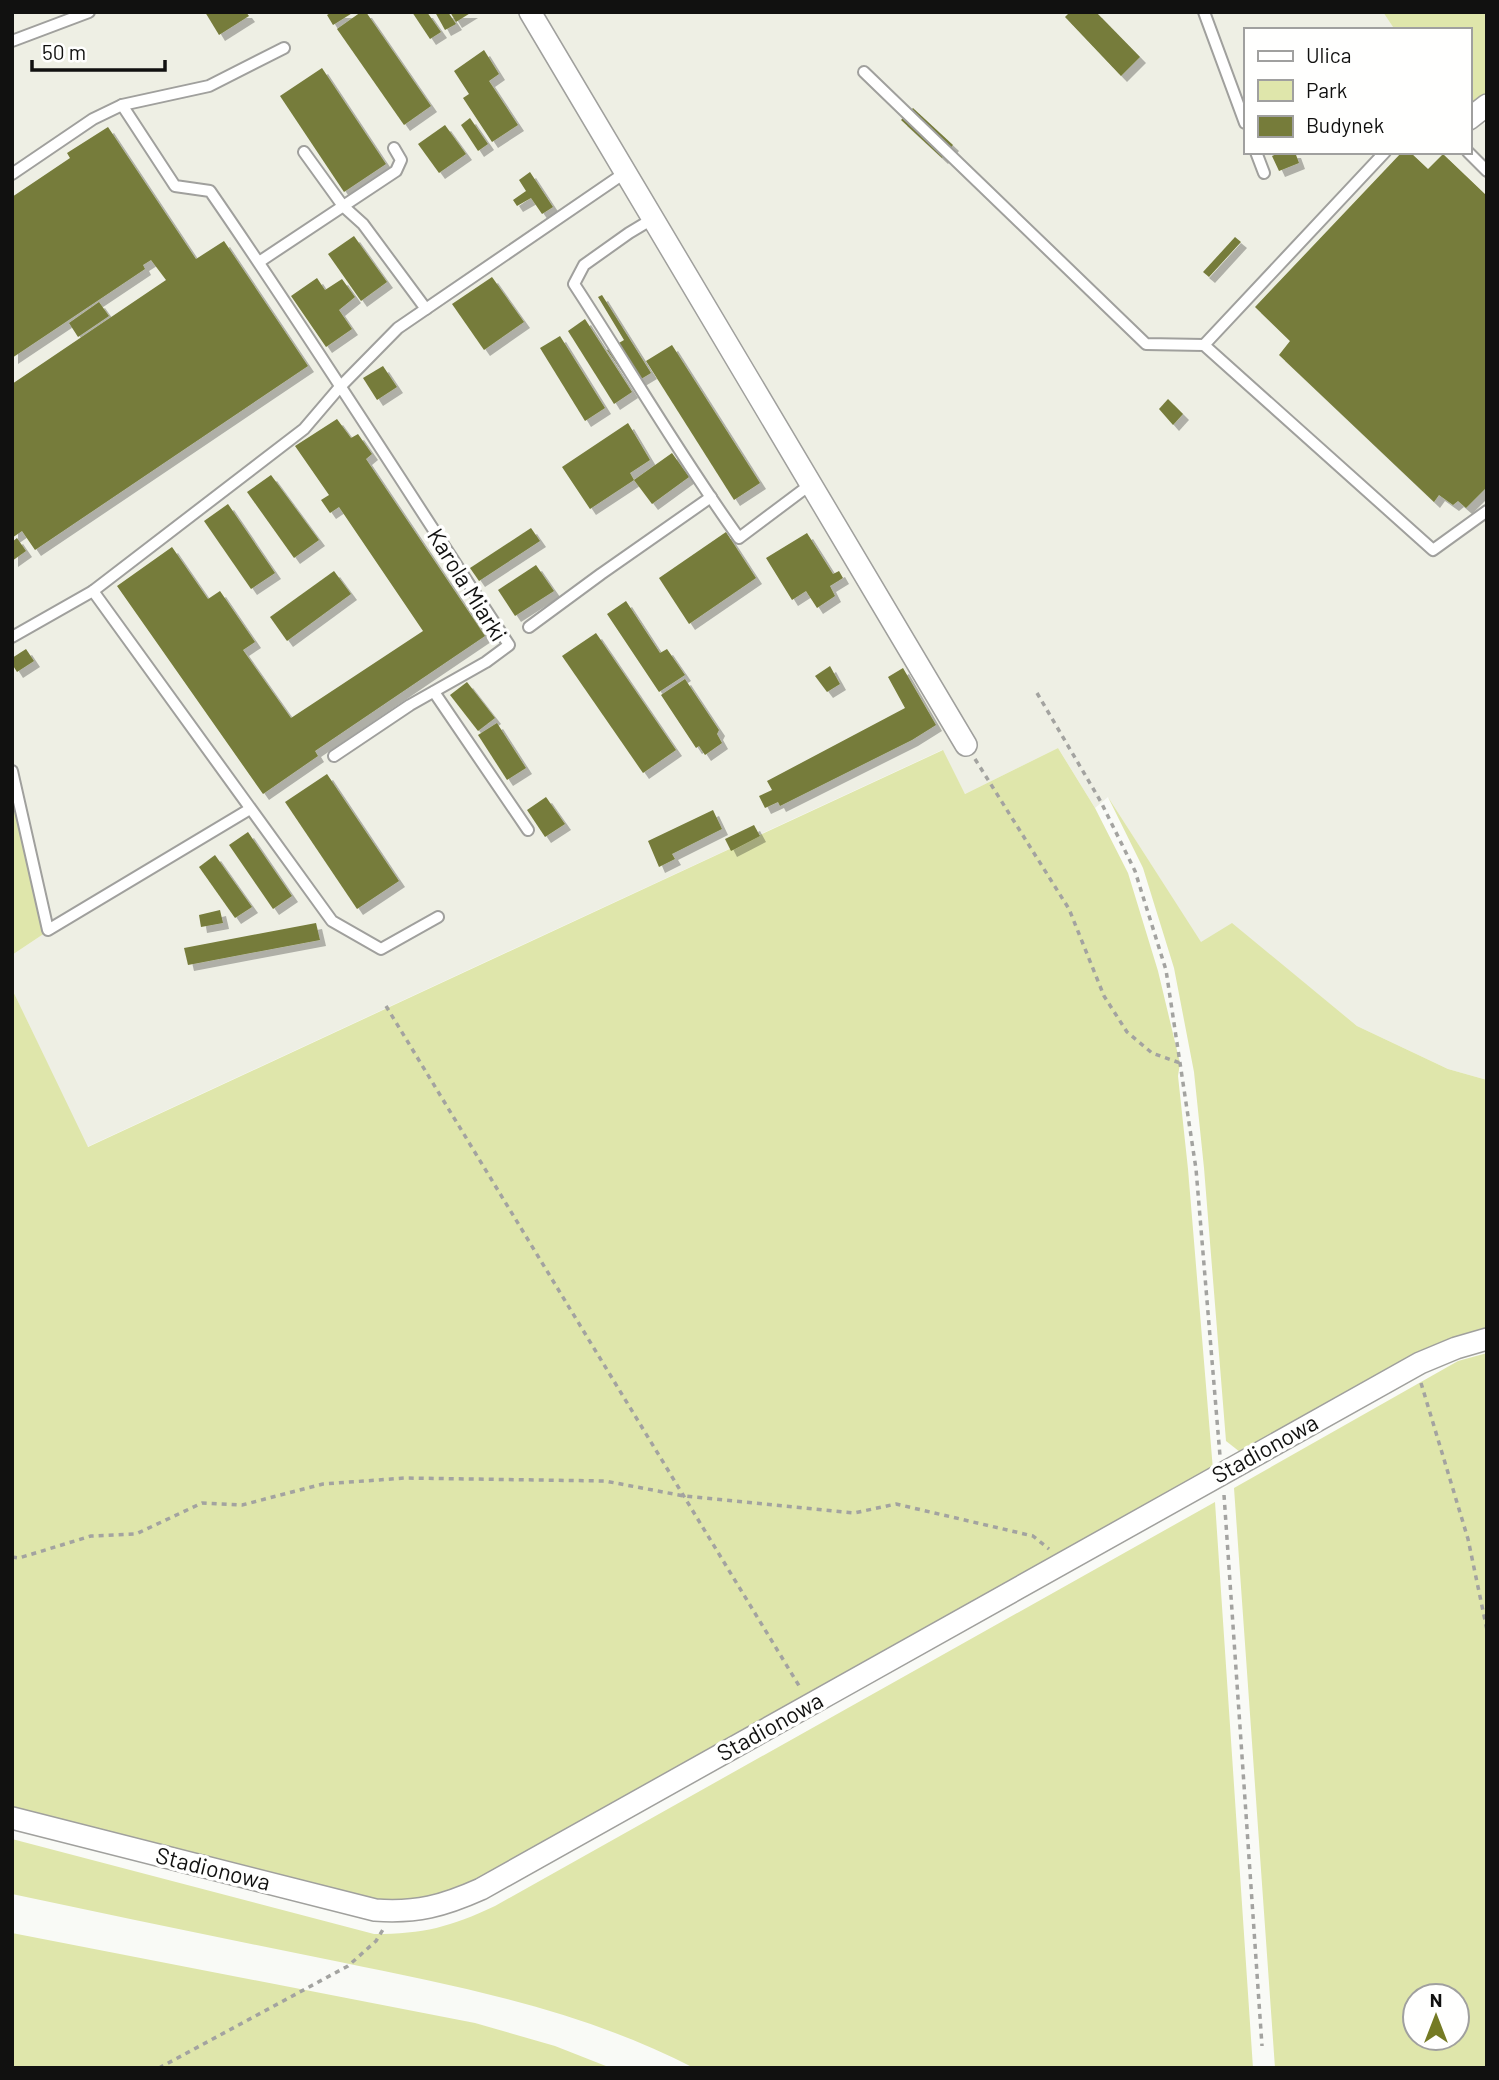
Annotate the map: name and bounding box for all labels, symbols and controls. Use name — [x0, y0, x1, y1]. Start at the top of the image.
scale bar — [32, 28, 164, 72]
legend — [1244, 28, 1471, 154]
text: 50 m — [42, 39, 86, 64]
text: Ulica — [1306, 42, 1351, 67]
text: Park — [1306, 77, 1347, 102]
text: Budynek — [1306, 112, 1384, 137]
street label: Karola Miarki — [422, 523, 514, 646]
street label: Stadionowa — [1207, 1408, 1322, 1489]
street label: Stadionowa — [712, 1686, 827, 1767]
street label: Stadionowa — [153, 1840, 273, 1896]
north arrow — [1401, 1982, 1471, 2052]
text: N — [1430, 1988, 1442, 2011]

